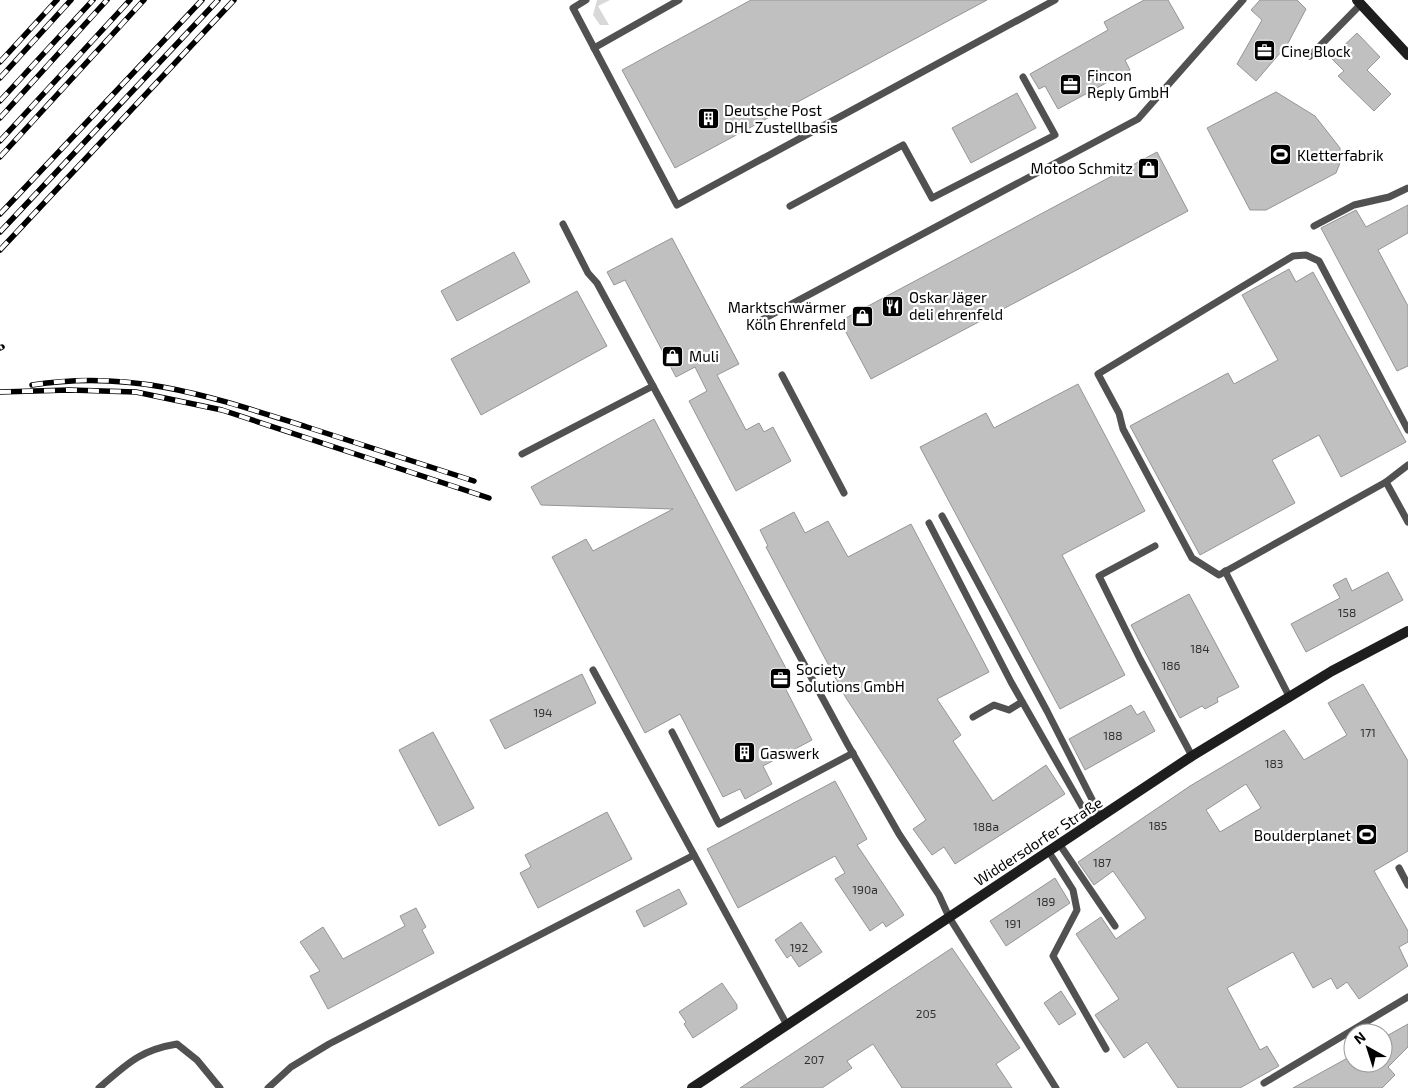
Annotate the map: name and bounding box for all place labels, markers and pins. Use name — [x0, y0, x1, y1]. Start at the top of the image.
office icon: Cine Block — [1253, 39, 1277, 63]
place label: Cine Block — [1281, 42, 1351, 60]
place label: Fincon Reply GmbH — [1087, 66, 1169, 101]
office icon: Fincon Reply GmbH — [1059, 72, 1083, 96]
place label: Deutsche Post DHL Zustellbasis — [724, 101, 838, 136]
building icon: Deutsche Post DHL Zustellbasis — [696, 107, 720, 131]
sports icon: Kletterfabrik — [1269, 143, 1293, 167]
place label: Kletterfabrik — [1297, 146, 1384, 164]
shop icon: Motoo Schmitz — [1137, 156, 1161, 180]
place label: Motoo Schmitz — [1031, 159, 1133, 177]
place label: Oskar Jäger deli ehrenfeld — [909, 288, 1003, 323]
restaurant icon: Oskar Jäger deli ehrenfeld — [881, 294, 905, 318]
place label: Marktschwärmer Köln Ehrenfeld — [728, 298, 846, 333]
shop icon: Marktschwärmer Köln Ehrenfeld — [850, 304, 874, 328]
shop icon: Muli — [661, 344, 685, 368]
place label: Muli — [689, 347, 719, 365]
place label: Society Solutions GmbH — [796, 660, 905, 695]
office icon: Society Solutions GmbH — [768, 666, 792, 690]
building icon: Gaswerk — [732, 741, 756, 765]
place label: Gaswerk — [760, 744, 820, 762]
sports icon: Boulderplanet — [1355, 823, 1379, 847]
place label: Boulderplanet — [1254, 826, 1351, 844]

